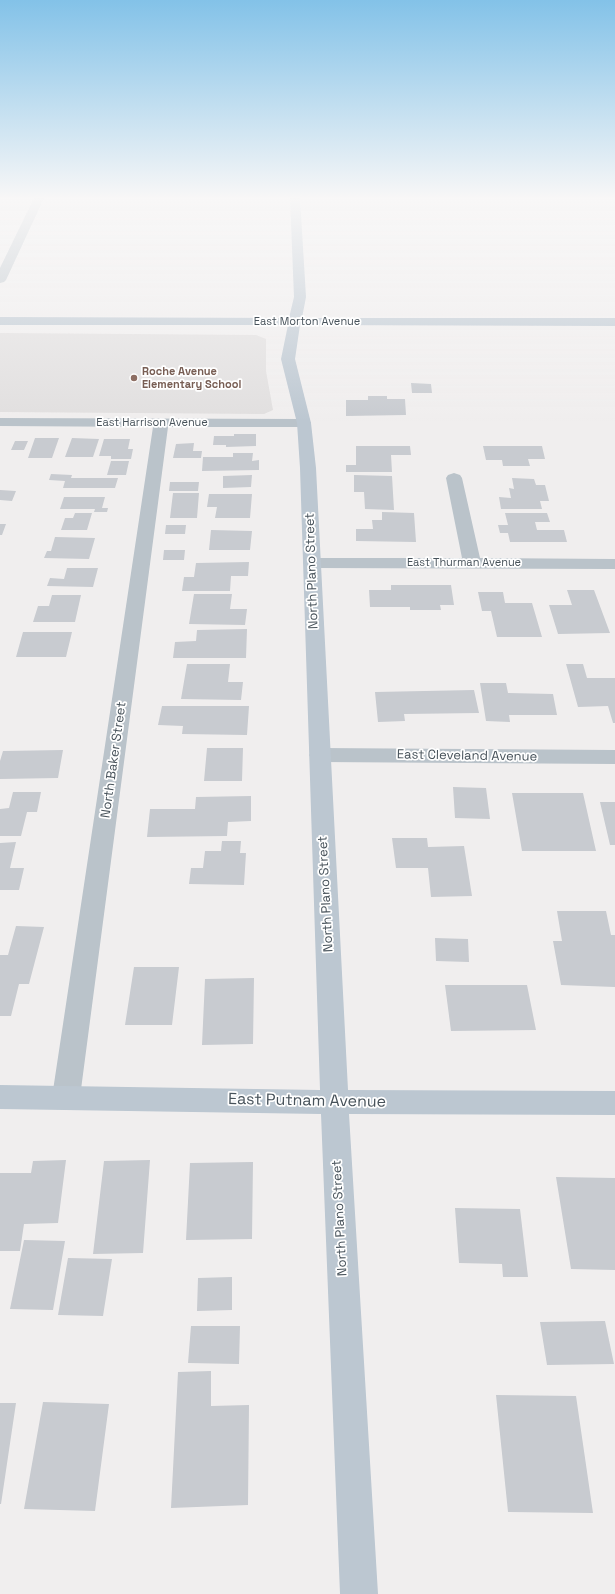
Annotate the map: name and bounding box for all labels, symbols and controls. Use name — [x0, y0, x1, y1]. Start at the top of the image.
street label: East Morton Avenue — [254, 315, 360, 329]
place label: Roche Avenue Elementary School — [142, 365, 241, 391]
marker: Roche Avenue Elementary School — [129, 373, 139, 383]
street label: East Harrison Avenue — [96, 416, 208, 430]
street label: North Plano Street — [302, 513, 322, 629]
street label: East Thurman Avenue — [407, 556, 521, 570]
street label: North Baker Street — [98, 701, 130, 819]
street label: East Cleveland Avenue — [397, 747, 537, 765]
street label: North Plano Street — [315, 835, 337, 953]
street label: East Putnam Avenue — [228, 1090, 386, 1112]
street label: North Plano Street — [329, 1159, 351, 1277]

